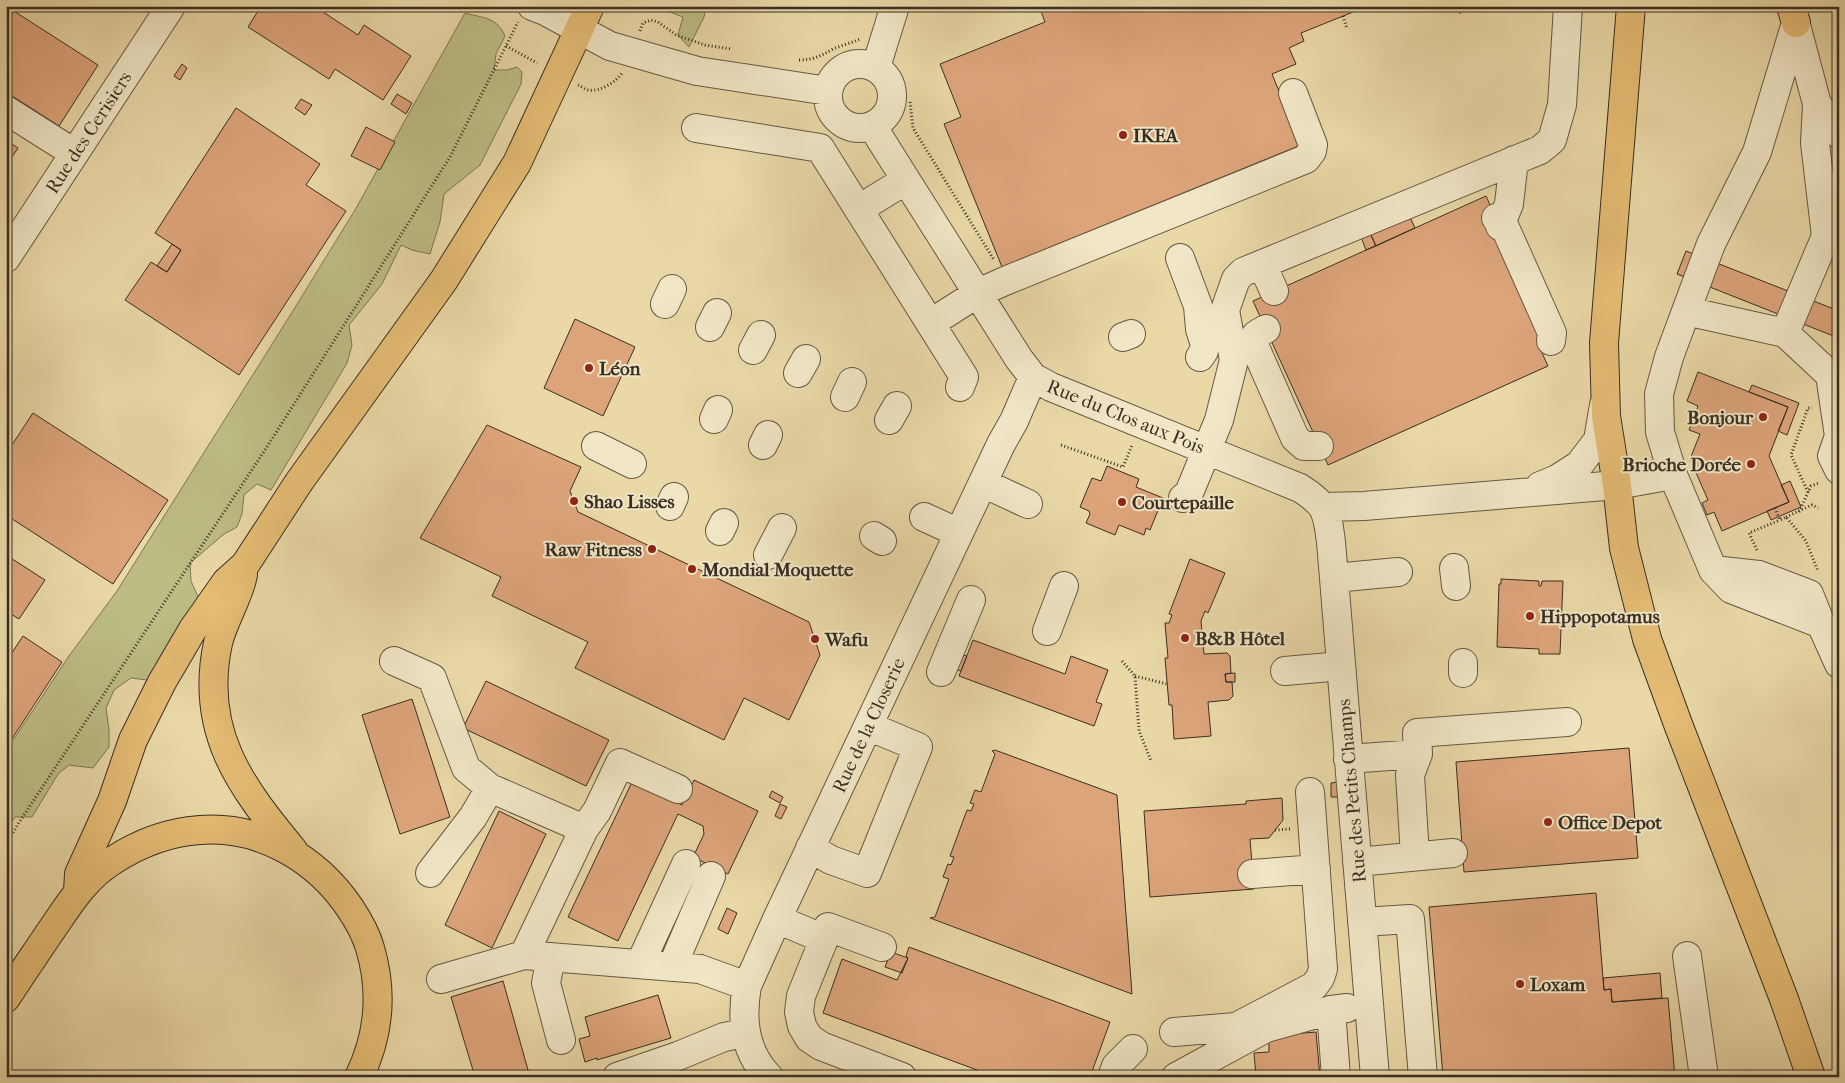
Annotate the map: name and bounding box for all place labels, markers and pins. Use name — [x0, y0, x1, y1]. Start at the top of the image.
place label: IKEA — [1133, 125, 1179, 147]
marker: IKEA — [1117, 129, 1129, 141]
place label: Léon — [599, 358, 641, 380]
marker: Léon — [583, 362, 595, 374]
place label: Bonjour — [1687, 407, 1754, 429]
marker: Bonjour — [1757, 411, 1769, 423]
place label: Brioche Dorée — [1622, 454, 1742, 476]
marker: Brioche Dorée — [1745, 458, 1757, 470]
place label: Shao Lisses — [584, 491, 674, 513]
place label: Courtepaille — [1132, 492, 1234, 514]
marker: Shao Lisses — [568, 495, 580, 507]
marker: Courtepaille — [1116, 496, 1128, 508]
place label: Raw Fitness — [544, 539, 642, 561]
marker: Raw Fitness — [646, 543, 658, 555]
place label: Mondial Moquette — [701, 559, 854, 581]
marker: Mondial Moquette — [686, 563, 698, 575]
place label: Hippopotamus — [1540, 606, 1660, 628]
marker: Hippopotamus — [1524, 610, 1536, 622]
place label: B&B Hôtel — [1195, 628, 1286, 650]
place label: Wafu — [824, 629, 869, 651]
marker: B&B Hôtel — [1179, 632, 1191, 644]
marker: Wafu — [809, 633, 821, 645]
place label: Office Depot — [1558, 812, 1662, 834]
marker: Office Depot — [1542, 816, 1554, 828]
place label: Loxam — [1530, 974, 1585, 996]
marker: Loxam — [1514, 978, 1526, 990]

